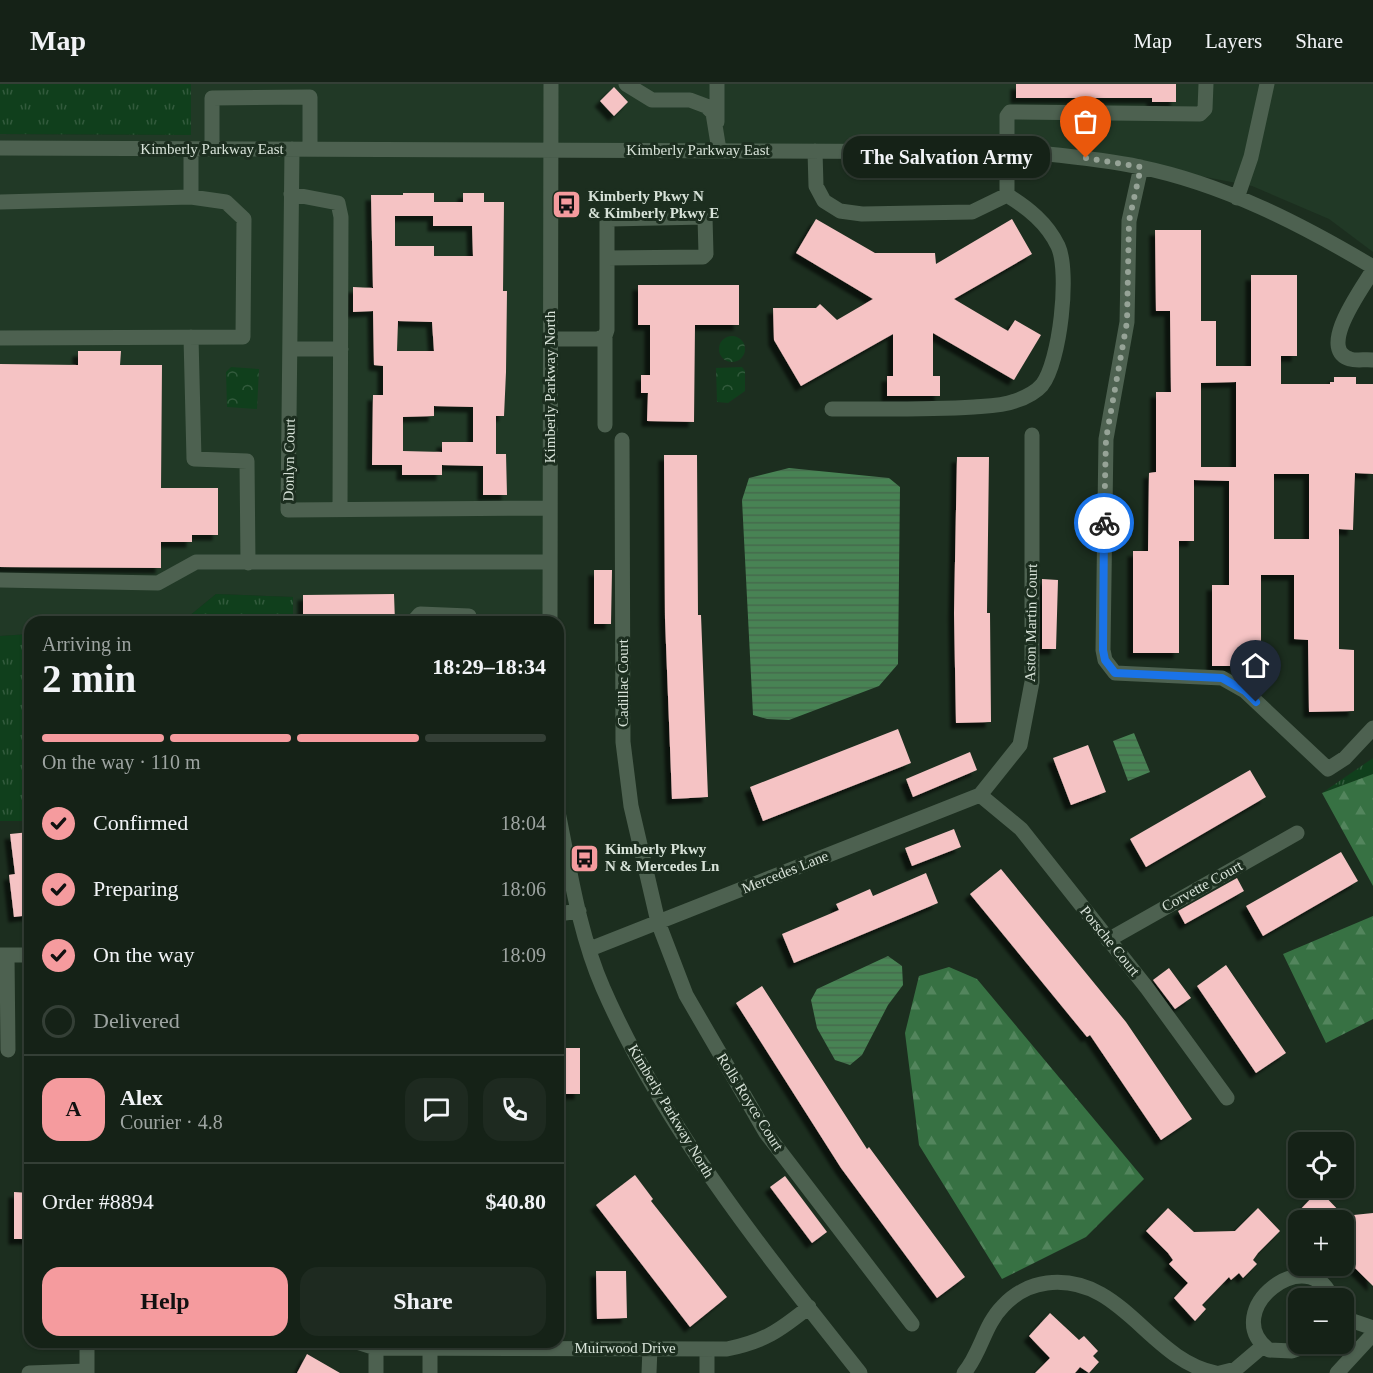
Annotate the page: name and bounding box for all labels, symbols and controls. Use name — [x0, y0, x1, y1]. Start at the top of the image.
text: Map — [30, 25, 86, 56]
text: Map — [1134, 29, 1172, 53]
text: Layers — [1205, 29, 1262, 53]
text: Share — [1295, 29, 1343, 53]
pin — [1060, 96, 1111, 158]
icon: bag — [1069, 105, 1102, 138]
callout: The Salvation Army — [843, 137, 1050, 179]
street label: Kimberly Parkway East — [140, 141, 284, 157]
street label: Kimberly Parkway East — [626, 142, 770, 158]
text: The Salvation Army — [860, 146, 1033, 168]
place label: Kimberly Pkwy N & Kimberly Pkwy E — [588, 188, 719, 221]
bus stop icon: Kimberly Pkwy N & Kimberly Pkwy E — [551, 189, 583, 221]
street label: Kimberly Parkway North — [542, 310, 558, 463]
street label: Donlyn Court — [280, 418, 298, 502]
courier — [1074, 493, 1134, 553]
icon: bike — [1088, 507, 1121, 540]
street label: Aston Martin Court — [1022, 563, 1040, 682]
text: Arriving in — [42, 633, 131, 655]
street label: Cadillac Court — [615, 638, 631, 727]
pin — [1230, 640, 1281, 702]
icon: home — [1239, 649, 1272, 682]
text: 18:29–18:34 — [432, 654, 546, 679]
text: 2 min — [42, 657, 136, 700]
text: On the way · 110 m — [42, 751, 201, 773]
icon: check — [42, 807, 75, 840]
text: Confirmed — [93, 810, 188, 835]
text: 18:04 — [500, 812, 546, 834]
place label: Kimberly Pkwy N & Mercedes Ln — [605, 841, 720, 874]
bus stop icon: Kimberly Pkwy N & Mercedes Ln — [568, 842, 600, 874]
street label: Mercedes Lane — [739, 847, 831, 897]
street label: Corvette Court — [1159, 857, 1246, 915]
icon: check — [42, 873, 75, 906]
text: Preparing — [93, 876, 179, 901]
text: 18:06 — [500, 878, 546, 900]
street label: Porsche Court — [1077, 903, 1144, 980]
icon: check — [42, 939, 75, 972]
text: On the way — [93, 942, 194, 967]
text: 18:09 — [500, 944, 546, 966]
text: Delivered — [93, 1008, 180, 1033]
street label: Kimberly Parkway North — [625, 1042, 717, 1181]
street label: Rolls Royce Court — [714, 1050, 787, 1154]
button: chat — [405, 1078, 468, 1141]
button: phone — [483, 1078, 546, 1141]
text: Alex — [120, 1085, 163, 1110]
text: A — [66, 1096, 81, 1121]
text: Courier · 4.8 — [120, 1111, 223, 1133]
map controls — [1288, 1132, 1354, 1354]
button: locate — [1288, 1132, 1354, 1198]
text: Order #8894 — [42, 1189, 154, 1214]
text: $40.80 — [486, 1189, 546, 1214]
button: + — [1288, 1210, 1354, 1276]
button: Help — [42, 1267, 288, 1336]
button: Share — [300, 1267, 546, 1336]
button: − — [1288, 1288, 1354, 1354]
street label: Muirwood Drive — [574, 1340, 676, 1356]

